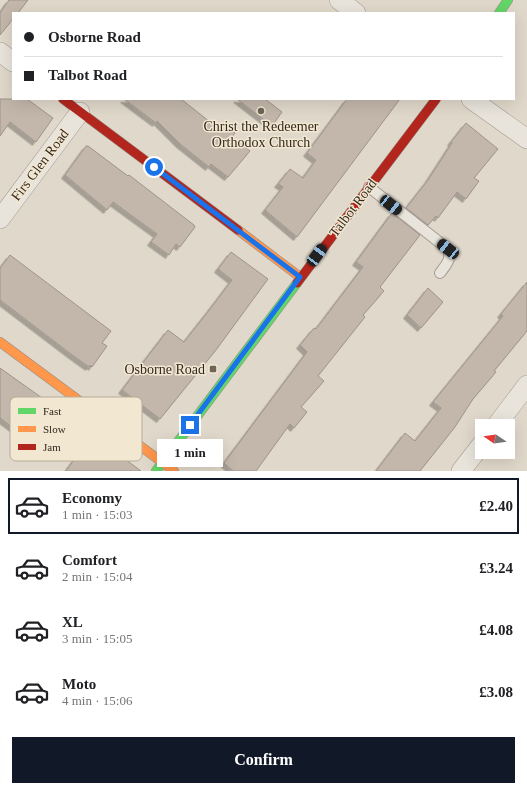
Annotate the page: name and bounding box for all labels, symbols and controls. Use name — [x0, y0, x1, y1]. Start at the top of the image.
text: Osborne Road — [48, 29, 141, 45]
text: Talbot Road — [48, 67, 127, 83]
marker: Christ the Redeemer Orthodox Church — [256, 106, 266, 116]
place label: Christ the Redeemer Orthodox Church — [203, 119, 319, 150]
street label: Firs Glen Road — [8, 126, 72, 204]
route start — [145, 158, 163, 176]
street label: Talbot Road — [326, 176, 380, 240]
car — [378, 193, 404, 217]
car — [435, 237, 461, 261]
car — [305, 242, 329, 268]
place label: Osborne Road — [125, 362, 205, 377]
marker: Osborne Road — [208, 364, 218, 374]
legend — [10, 397, 142, 461]
text: Fast — [43, 405, 61, 417]
route end — [181, 416, 199, 434]
north arrow — [475, 419, 515, 459]
map controls — [475, 419, 515, 459]
text: Slow — [43, 423, 66, 435]
callout: 1 min — [157, 439, 223, 467]
text: Jam — [43, 441, 61, 453]
text: 1 min — [174, 445, 206, 460]
icon: car — [14, 488, 50, 524]
text: Economy — [62, 490, 122, 506]
text: £2.40 — [479, 498, 513, 514]
text: 1 min · 15:03 — [62, 507, 132, 522]
icon: car — [14, 550, 50, 586]
text: Comfort — [62, 552, 117, 568]
text: £3.24 — [479, 560, 513, 576]
text: 2 min · 15:04 — [62, 569, 132, 584]
icon: car — [14, 612, 50, 648]
text: XL — [62, 614, 83, 630]
text: £4.08 — [479, 622, 513, 638]
text: 3 min · 15:05 — [62, 631, 132, 646]
icon: car — [14, 674, 50, 710]
text: Moto — [62, 676, 96, 692]
text: £3.08 — [479, 684, 513, 700]
text: 4 min · 15:06 — [62, 693, 132, 708]
button: Confirm — [12, 737, 515, 783]

